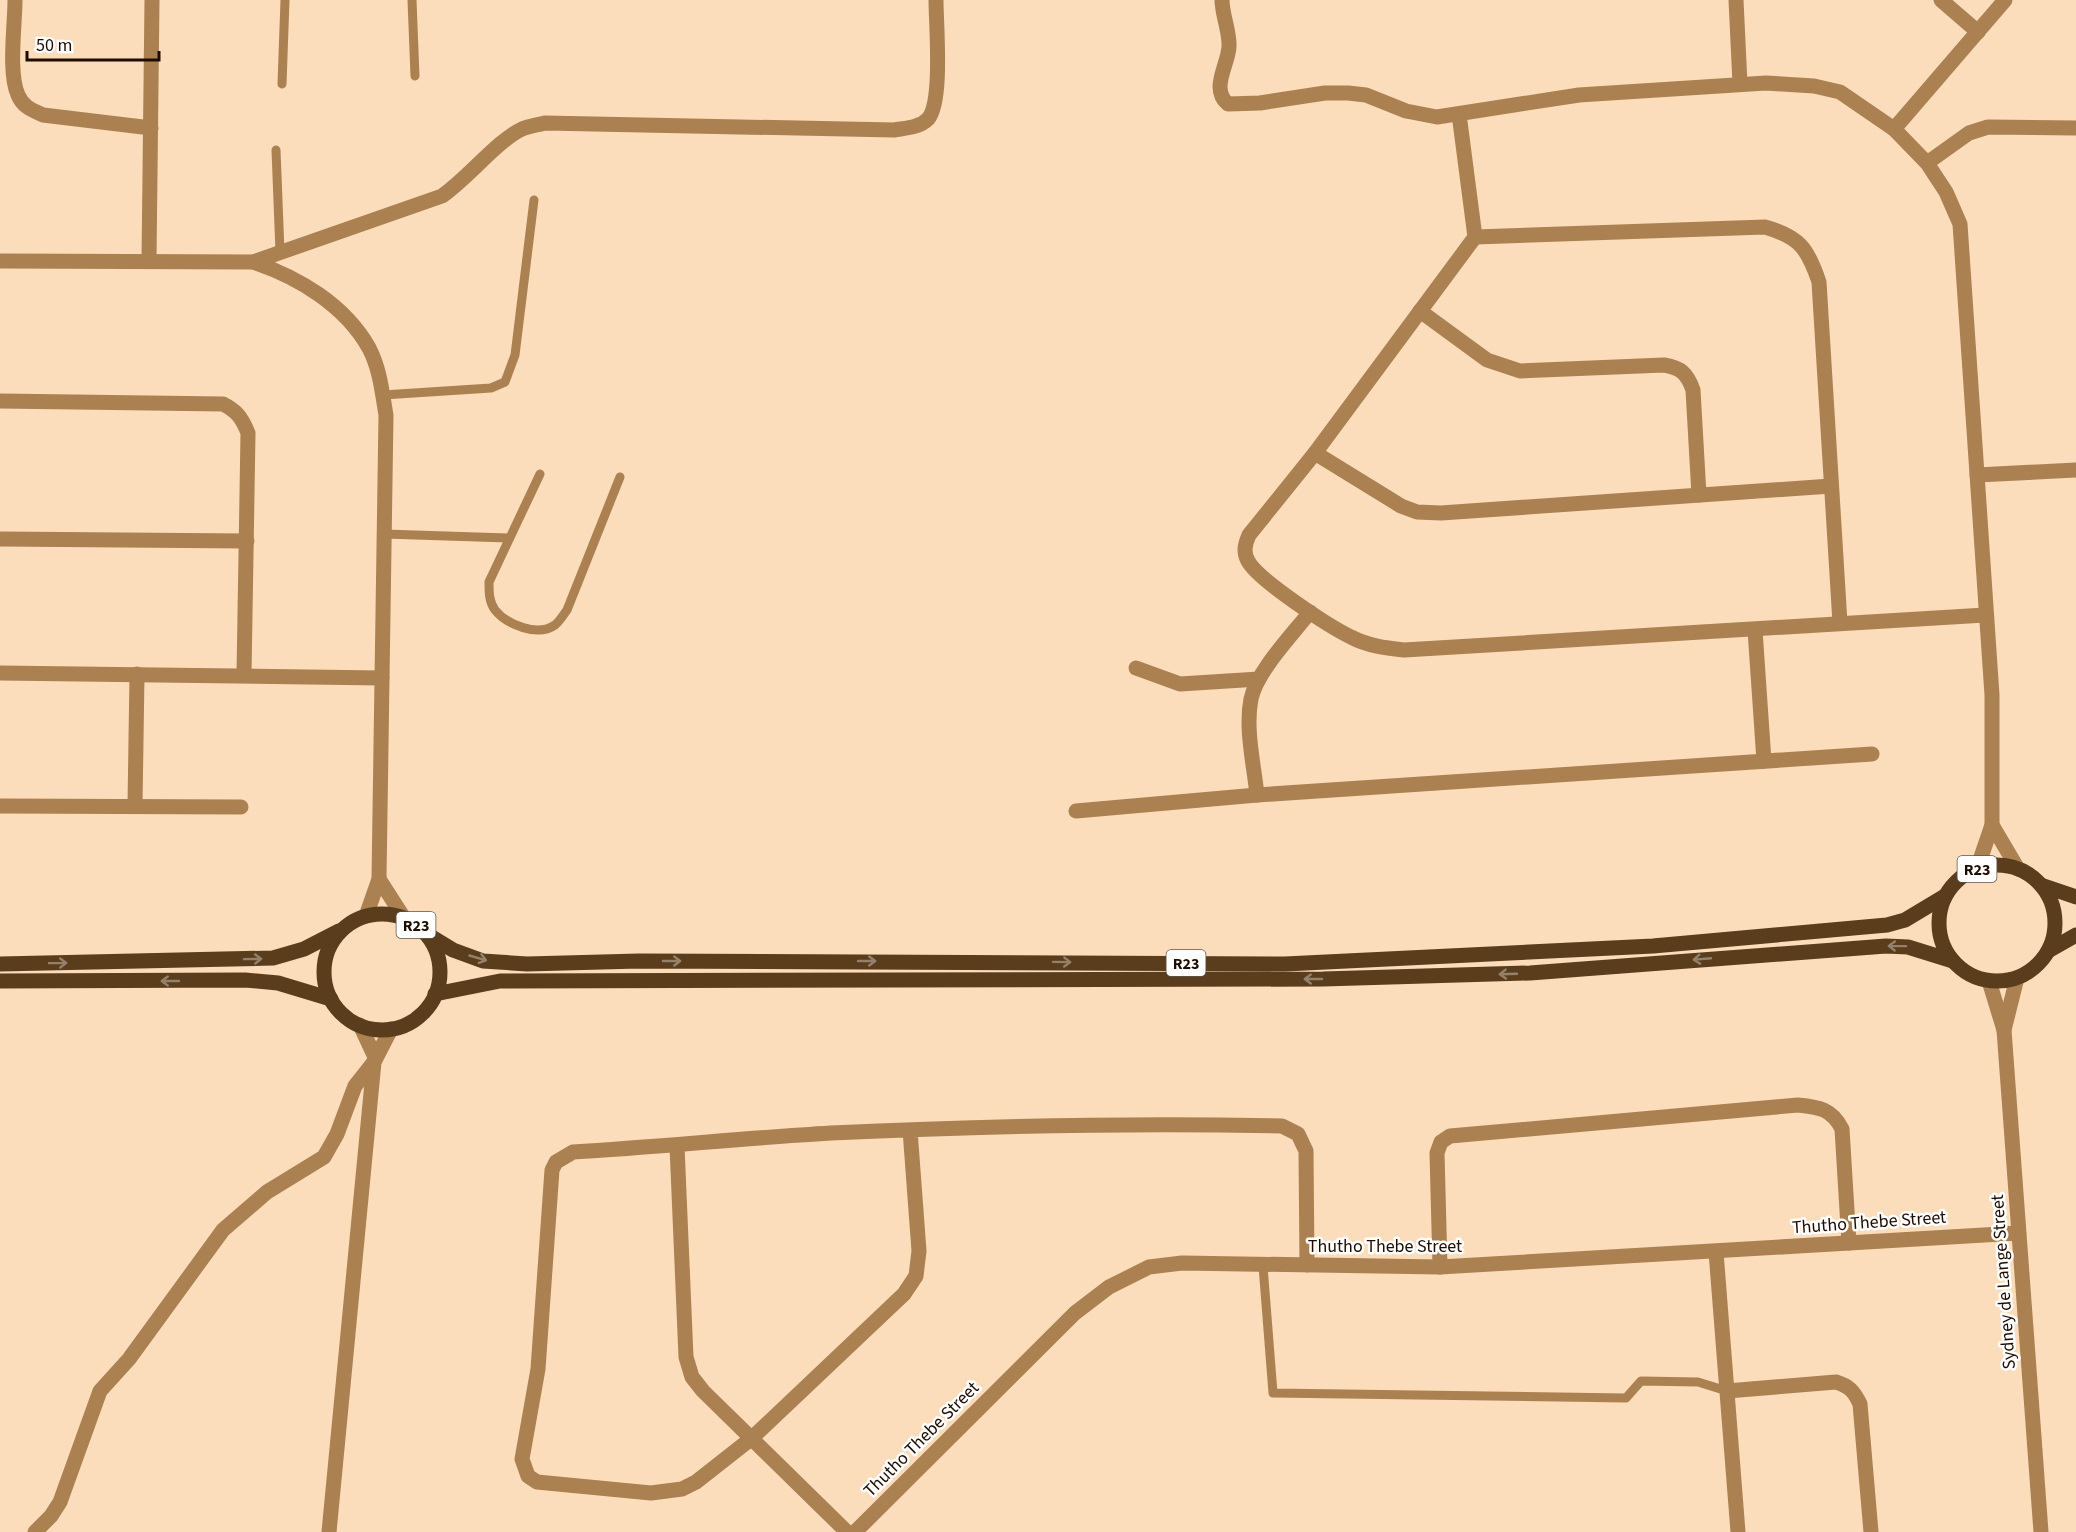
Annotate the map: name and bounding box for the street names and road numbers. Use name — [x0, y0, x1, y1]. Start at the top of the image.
road number: R23 — [1958, 856, 1996, 882]
road number: R23 — [396, 912, 436, 938]
road number: R23 — [1166, 950, 1206, 976]
street label: Sydney de Lange Street — [1985, 1194, 2022, 1370]
street label: Thutho Thebe Street — [1791, 1205, 1947, 1240]
street label: Thutho Thebe Street — [1308, 1234, 1462, 1259]
street label: Thutho Thebe Street — [858, 1376, 985, 1503]

